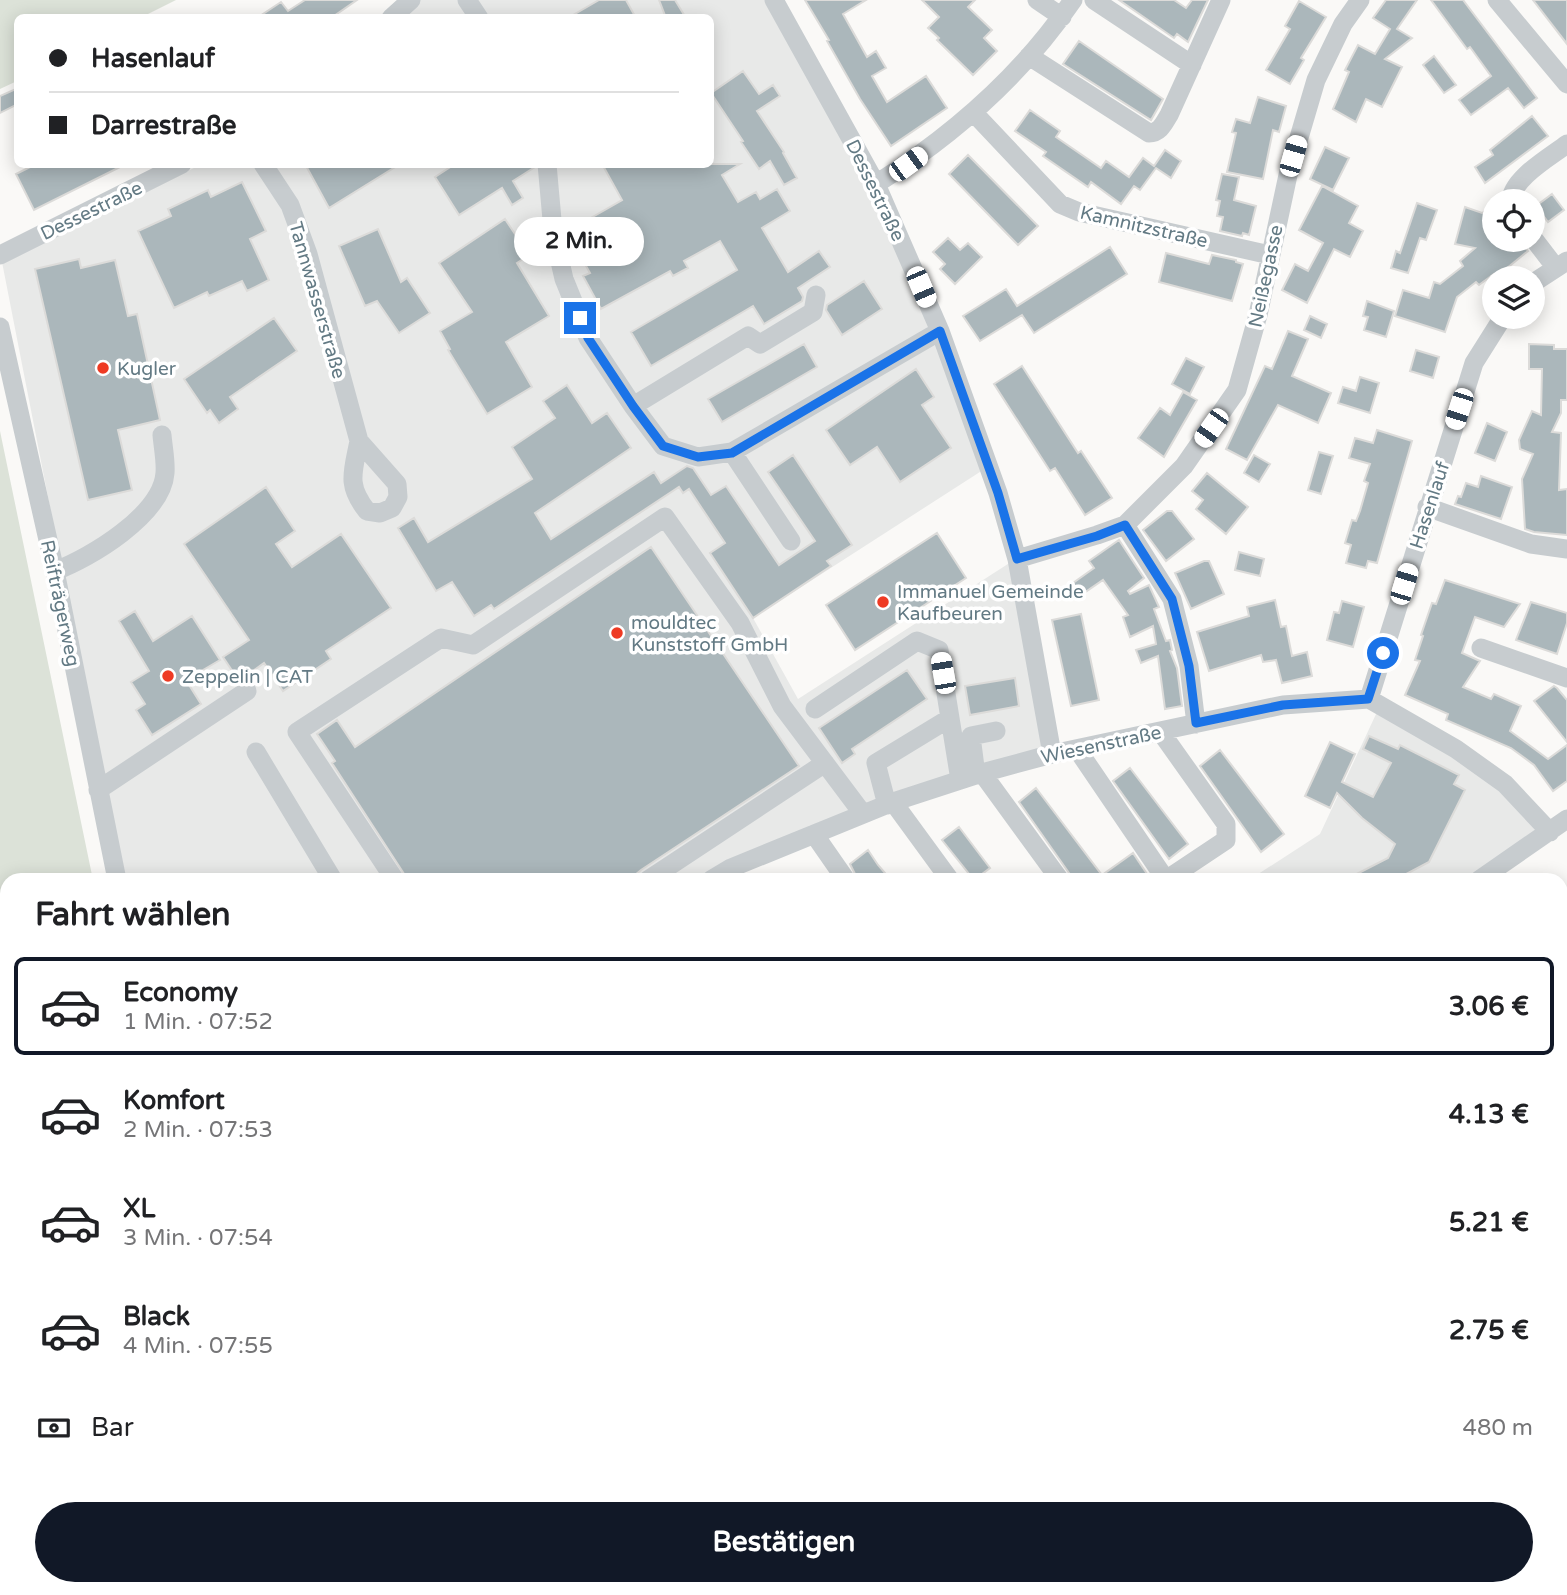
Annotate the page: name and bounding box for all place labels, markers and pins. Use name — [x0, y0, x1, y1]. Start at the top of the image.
place label: Kugler — [117, 358, 177, 380]
marker: Kugler — [95, 360, 111, 376]
place label: Immanuel Gemeinde Kaufbeuren — [897, 581, 1084, 625]
marker: Immanuel Gemeinde Kaufbeuren — [875, 594, 891, 610]
place label: mouldtec Kunststoff GmbH — [631, 612, 788, 656]
marker: mouldtec Kunststoff GmbH — [609, 625, 625, 641]
place label: Zeppelin | CAT — [182, 666, 314, 688]
marker: Zeppelin | CAT — [160, 668, 176, 684]

